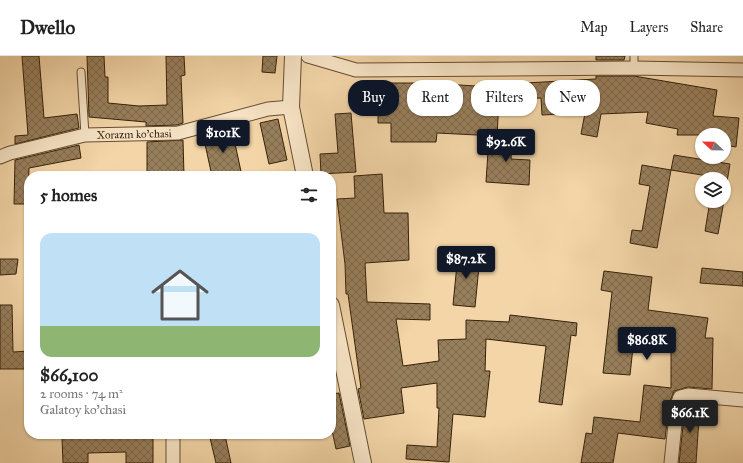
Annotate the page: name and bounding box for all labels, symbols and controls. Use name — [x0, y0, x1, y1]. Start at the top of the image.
text: Dwello — [20, 16, 75, 39]
text: Map — [580, 19, 608, 36]
text: Layers — [630, 19, 668, 36]
text: Share — [690, 19, 723, 36]
chip: Buy — [348, 80, 399, 116]
chip: Rent — [407, 80, 463, 116]
chip: Filters — [471, 80, 537, 116]
chip: New — [545, 80, 600, 116]
pin: $101K — [195, 120, 251, 154]
text: $101K — [206, 125, 240, 141]
street label: Xorazm ko'chasi — [96, 127, 172, 142]
north arrow — [695, 128, 731, 164]
map controls — [695, 128, 731, 208]
pin: $92.6K — [473, 129, 539, 163]
text: $92.6K — [486, 134, 526, 150]
button: layers — [695, 172, 731, 208]
icon: filters — [298, 184, 320, 206]
text: 5 homes — [40, 185, 97, 206]
pin: $87.2K — [433, 246, 499, 280]
text: $87.2K — [446, 251, 486, 267]
icon: home — [144, 259, 216, 331]
pin: $86.8K — [614, 327, 680, 361]
text: $86.8K — [627, 332, 667, 348]
text: $66,100 — [40, 365, 98, 386]
text: 2 rooms · 74 m² — [40, 386, 123, 402]
pin: $66.1K — [657, 400, 723, 434]
text: Galatoy ko'chasi — [40, 402, 126, 418]
text: $66.1K — [671, 405, 709, 421]

